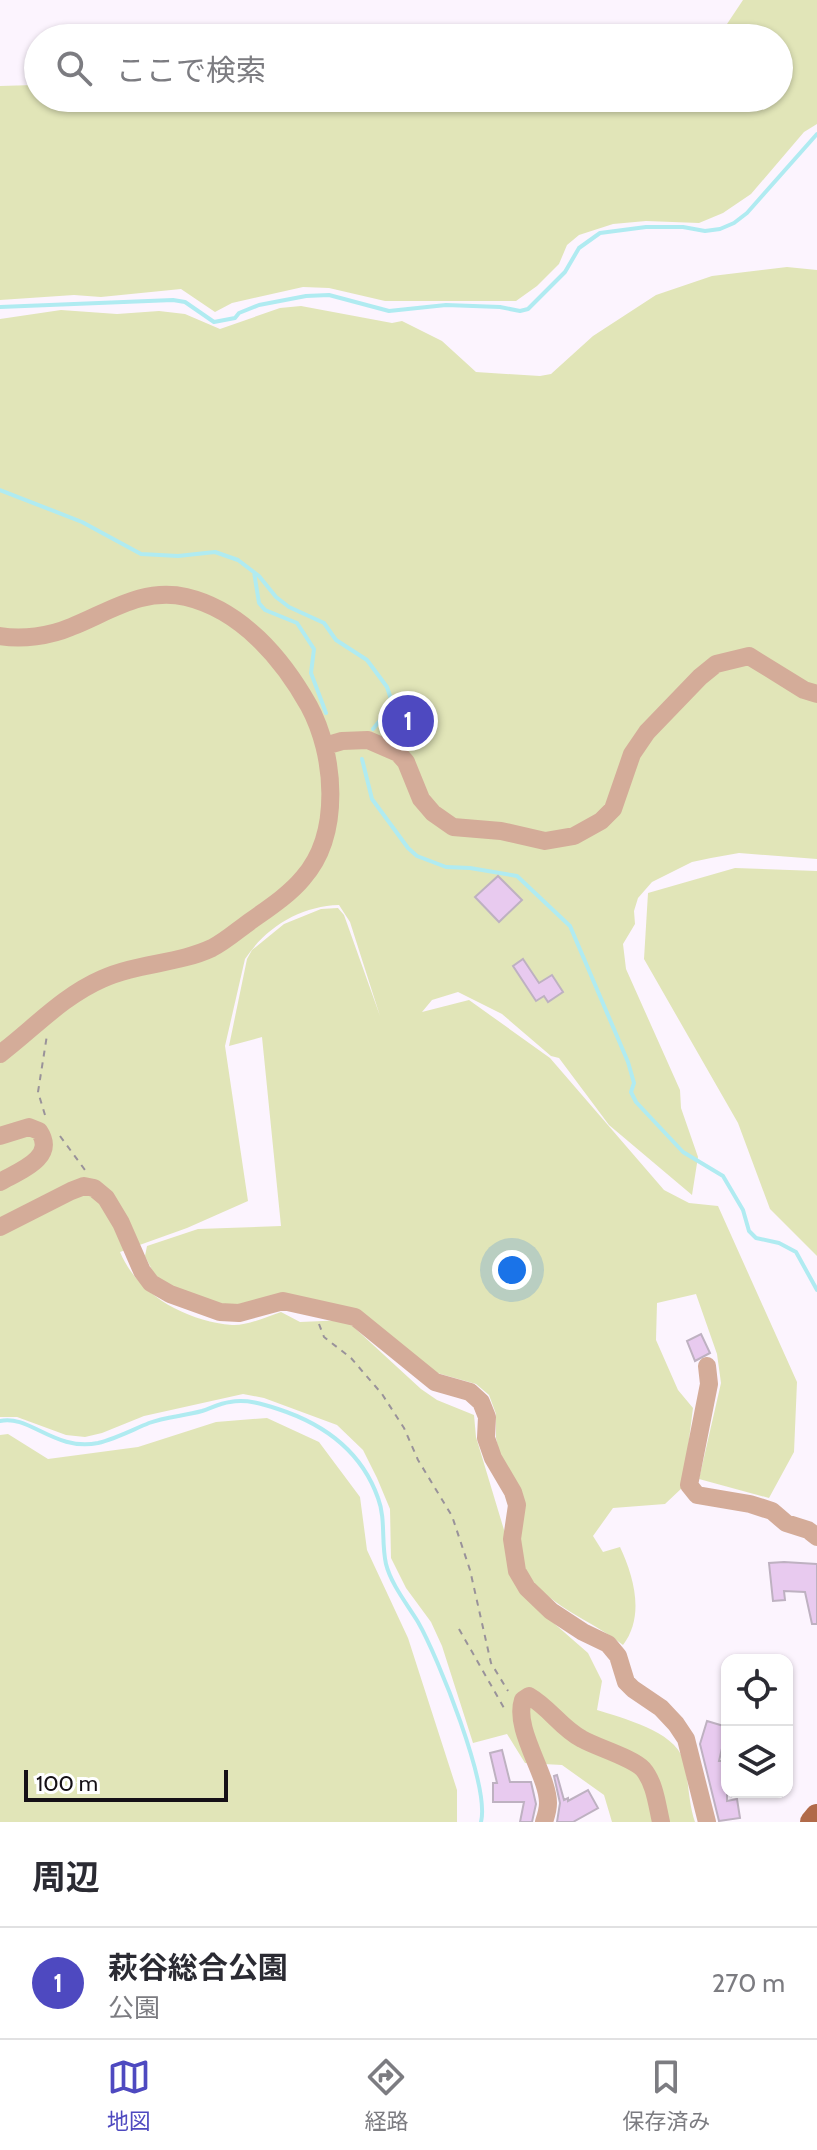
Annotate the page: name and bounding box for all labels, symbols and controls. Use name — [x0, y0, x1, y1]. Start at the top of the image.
search box — [24, 24, 793, 112]
icon: search — [52, 46, 96, 90]
text: ここで検索 — [116, 52, 266, 89]
pin: 1 — [382, 691, 434, 751]
your location — [492, 1250, 532, 1290]
map controls — [721, 1654, 793, 1798]
button: locate — [721, 1654, 793, 1726]
button: layers — [721, 1726, 793, 1798]
scale bar — [24, 1766, 228, 1802]
text: 100 m — [36, 1770, 98, 1797]
text: 周辺 — [32, 1856, 100, 1898]
text: 萩谷総合公園 — [108, 1949, 288, 1986]
text: 1 — [53, 1967, 63, 1999]
text: 270 m — [712, 1967, 785, 1999]
text: 公園 — [108, 1992, 160, 2024]
tab: 地図 — [107, 2055, 151, 2135]
tab: 経路 — [364, 2055, 408, 2135]
tab: 保存済み — [622, 2055, 710, 2135]

